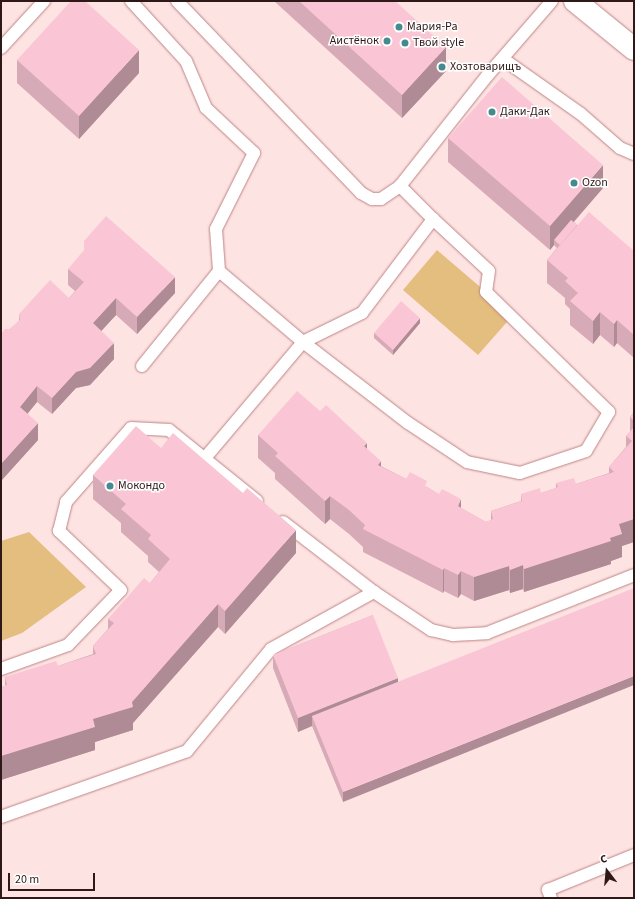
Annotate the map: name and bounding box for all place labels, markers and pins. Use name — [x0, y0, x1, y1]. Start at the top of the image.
place label: Мария-Ра — [407, 20, 457, 34]
marker: Мария-Ра — [394, 22, 404, 32]
place label: Аистёнок — [330, 34, 379, 48]
marker: Аистёнок — [382, 36, 392, 46]
place label: Твой style — [413, 36, 464, 50]
marker: Твой style — [400, 38, 410, 48]
place label: Хозтоварищъ — [450, 60, 521, 74]
marker: Хозтоварищъ — [437, 62, 447, 72]
place label: Даки-Дак — [500, 105, 550, 119]
marker: Даки-Дак — [487, 107, 497, 117]
place label: Ozon — [582, 176, 608, 190]
marker: Ozon — [569, 178, 579, 188]
place label: Мокондо — [118, 479, 165, 493]
marker: Мокондо — [105, 481, 115, 491]

